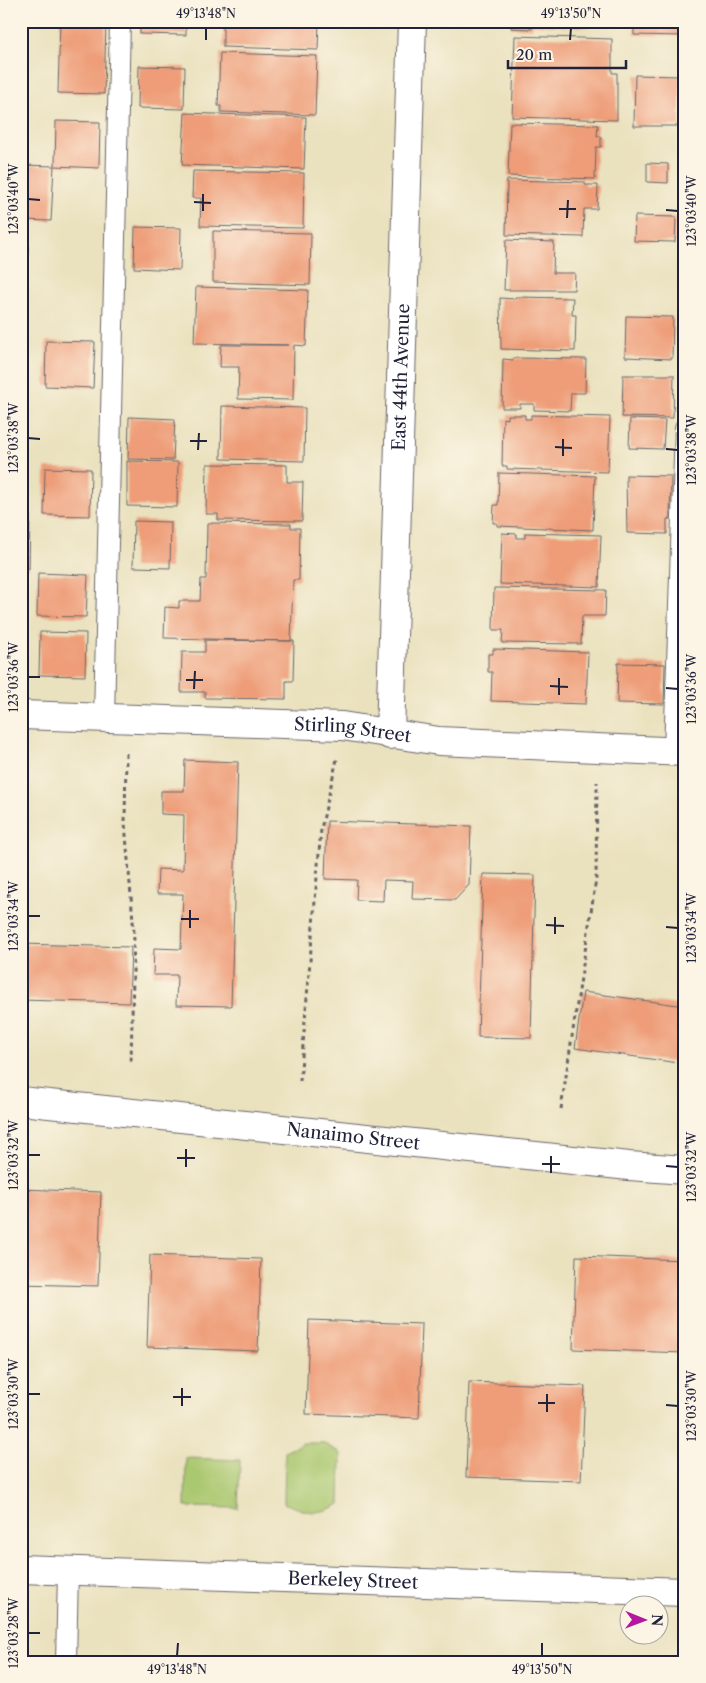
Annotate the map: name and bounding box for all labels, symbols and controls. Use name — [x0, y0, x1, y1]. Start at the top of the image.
text: 49°13'48"N — [176, 6, 236, 21]
text: 49°13'50"N — [541, 6, 601, 21]
scale bar — [508, 38, 626, 70]
text: 20 m — [516, 45, 552, 64]
text: 123°03'40"W — [6, 163, 21, 234]
text: 123°03'40"W — [684, 175, 699, 246]
street label: East 44th Avenue — [388, 303, 414, 451]
text: 123°03'38"W — [6, 402, 21, 473]
text: 123°03'38"W — [684, 414, 699, 485]
text: 123°03'36"W — [6, 641, 21, 712]
text: 123°03'36"W — [684, 653, 699, 724]
street label: Stirling Street — [294, 713, 413, 748]
text: 123°03'34"W — [6, 880, 21, 951]
text: 123°03'34"W — [684, 892, 699, 963]
street label: Nanaimo Street — [285, 1118, 421, 1155]
text: 123°03'32"W — [6, 1119, 21, 1190]
text: 123°03'32"W — [684, 1131, 699, 1202]
text: 123°03'30"W — [6, 1358, 21, 1430]
text: 123°03'30"W — [684, 1370, 699, 1442]
street label: Berkeley Street — [287, 1567, 419, 1594]
north arrow — [618, 1596, 668, 1646]
text: 123°03'28"W — [6, 1597, 21, 1668]
text: N — [648, 1614, 666, 1626]
text: 49°13'48"N — [147, 1662, 207, 1677]
text: 49°13'50"N — [512, 1662, 572, 1677]

